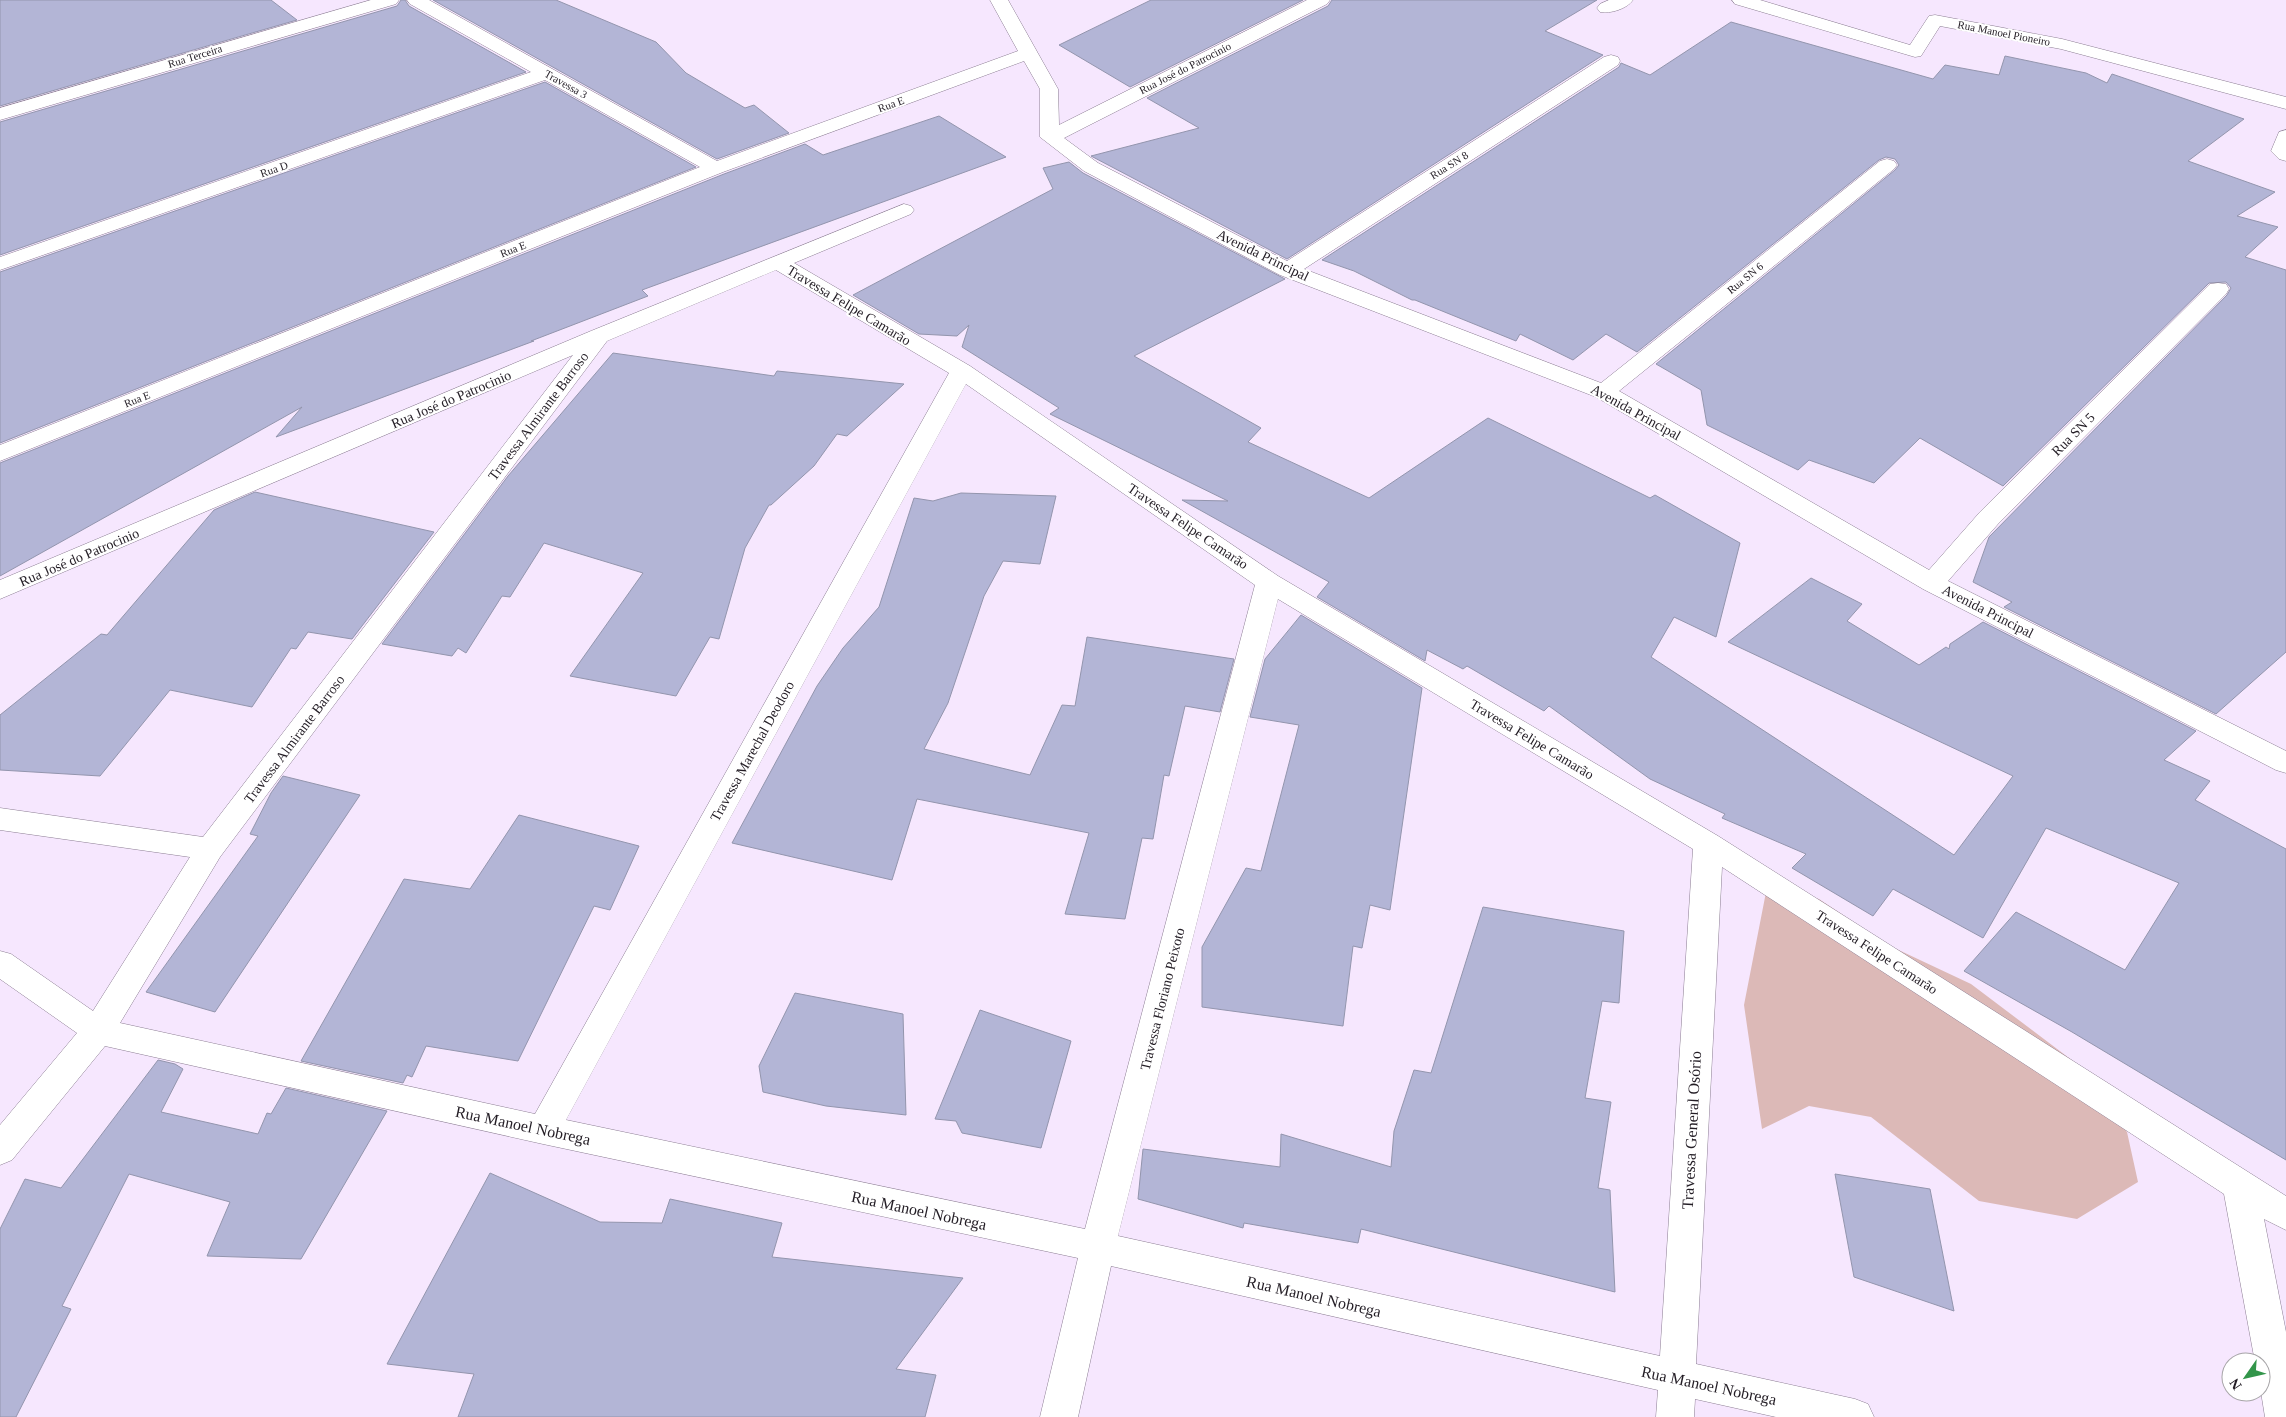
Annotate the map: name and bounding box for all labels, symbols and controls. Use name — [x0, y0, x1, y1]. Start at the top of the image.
street label: Rua Manoel Pioneiro — [1957, 18, 2052, 48]
street label: Rua José do Patrocinio — [1137, 39, 1233, 96]
street label: Rua Terceira — [166, 42, 224, 70]
street label: Travessa 3 — [543, 67, 590, 101]
street label: Rua E — [876, 94, 906, 114]
street label: Rua SN 8 — [1428, 148, 1471, 181]
street label: Rua D — [259, 159, 289, 179]
street label: Avenida Principal — [1214, 227, 1311, 284]
street label: Rua E — [498, 238, 528, 260]
street label: Rua SN 6 — [1725, 260, 1766, 296]
street label: Travessa Felipe Camarão — [784, 262, 913, 348]
street label: Travessa Almirante Barroso — [485, 349, 592, 483]
street label: Rua José do Patrocinio — [389, 367, 513, 432]
street label: Avenida Principal — [1588, 382, 1683, 443]
street label: Rua E — [122, 388, 152, 410]
street label: Rua SN 5 — [2049, 410, 2098, 459]
street label: Travessa Felipe Camarão — [1125, 481, 1251, 572]
street label: Rua José do Patrocinio — [17, 525, 141, 590]
street label: Avenida Principal — [1940, 582, 2036, 641]
street label: Travessa Almirante Barroso — [241, 672, 348, 806]
street label: Travessa Marechal Deodoro — [708, 678, 797, 824]
street label: Travessa Felipe Camarão — [1467, 696, 1596, 782]
street label: Travessa Felipe Camarão — [1813, 908, 1940, 997]
street label: Travessa Floriano Peixoto — [1137, 926, 1187, 1072]
street label: Travessa General Osório — [1679, 1050, 1704, 1210]
street label: Rua Manoel Nobrega — [454, 1103, 592, 1149]
street label: Rua Manoel Nobrega — [850, 1188, 988, 1234]
street label: Rua Manoel Nobrega — [1245, 1273, 1383, 1321]
north arrow — [2221, 1352, 2271, 1402]
street label: Rua Manoel Nobrega — [1640, 1363, 1778, 1409]
text: N — [2227, 1376, 2245, 1392]

